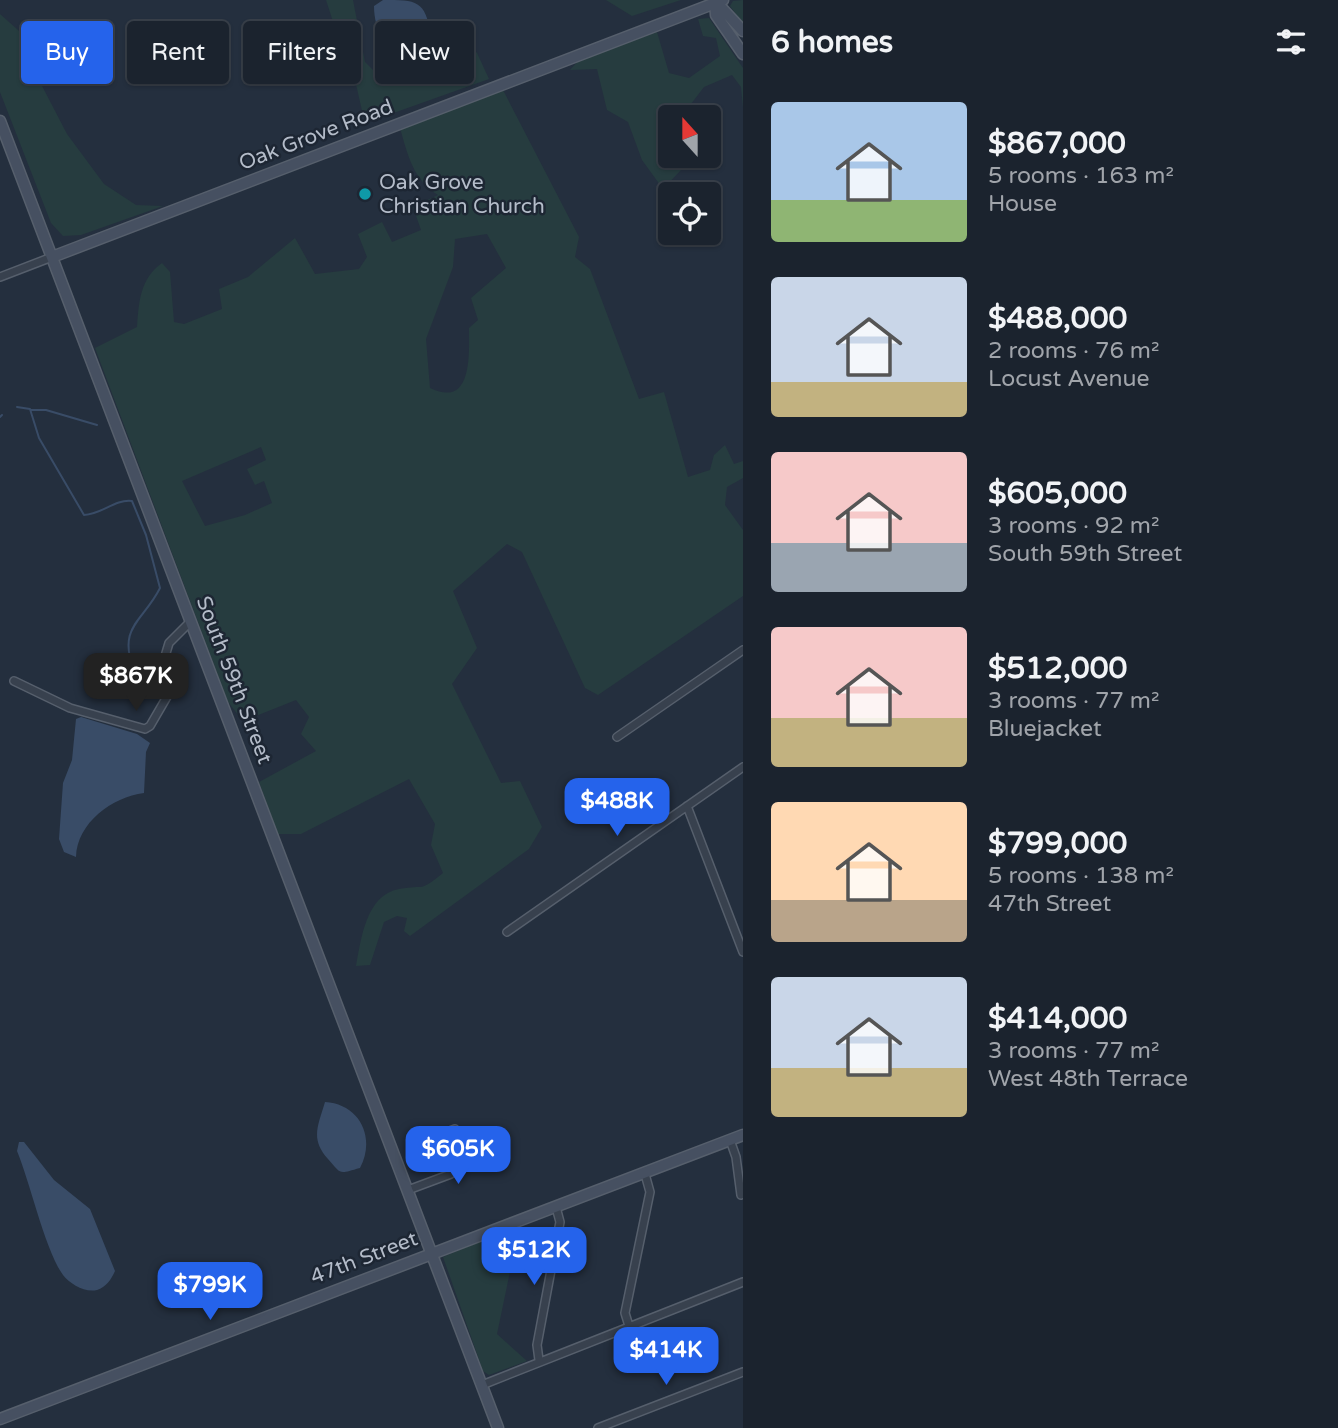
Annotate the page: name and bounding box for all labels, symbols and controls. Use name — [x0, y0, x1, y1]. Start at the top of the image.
chip: Buy — [21, 21, 113, 84]
chip: Rent — [127, 21, 229, 84]
chip: Filters — [243, 21, 361, 84]
chip: New — [375, 21, 474, 84]
icon: filters — [1272, 23, 1310, 61]
text: 6 homes — [771, 24, 893, 61]
street label: Oak Grove Road — [235, 94, 397, 176]
north arrow — [658, 105, 721, 168]
map controls — [658, 105, 721, 245]
text: $867,000 — [988, 125, 1126, 162]
icon: home — [827, 130, 911, 214]
text: 5 rooms · 163 m² — [988, 162, 1174, 190]
place label: Oak Grove Christian Church — [379, 170, 545, 219]
button: locate — [658, 182, 721, 245]
marker: Oak Grove Christian Church — [357, 186, 373, 202]
text: House — [988, 190, 1057, 218]
text: $488,000 — [988, 300, 1127, 337]
icon: home — [827, 305, 911, 389]
text: 2 rooms · 76 m² — [988, 337, 1159, 365]
text: Locust Avenue — [988, 365, 1150, 393]
text: $605,000 — [988, 475, 1127, 512]
icon: home — [827, 480, 911, 564]
text: 3 rooms · 92 m² — [988, 512, 1159, 540]
text: South 59th Street — [988, 540, 1182, 568]
street label: South 59th Street — [191, 593, 277, 767]
text: $512,000 — [988, 650, 1127, 687]
pin: $867K — [87, 654, 185, 713]
icon: home — [827, 655, 911, 739]
text: $867K — [100, 662, 172, 690]
text: 3 rooms · 77 m² — [988, 687, 1159, 715]
text: Bluejacket — [988, 715, 1102, 743]
pin: $488K — [568, 778, 666, 838]
text: $488K — [581, 787, 653, 815]
text: $799,000 — [988, 825, 1127, 862]
icon: home — [827, 830, 911, 914]
text: 5 rooms · 138 m² — [988, 862, 1174, 890]
text: 47th Street — [988, 890, 1111, 918]
text: $414,000 — [988, 1000, 1127, 1037]
icon: home — [827, 1005, 911, 1089]
text: 3 rooms · 77 m² — [988, 1037, 1159, 1065]
text: West 48th Terrace — [988, 1065, 1188, 1093]
pin: $605K — [409, 1126, 507, 1186]
text: $605K — [422, 1135, 494, 1163]
street label: 47th Street — [307, 1226, 421, 1290]
pin: $512K — [485, 1228, 583, 1287]
text: $512K — [498, 1236, 570, 1264]
pin: $799K — [161, 1262, 259, 1322]
text: $799K — [174, 1271, 246, 1299]
pin: $414K — [617, 1328, 715, 1387]
text: $414K — [630, 1336, 702, 1364]

